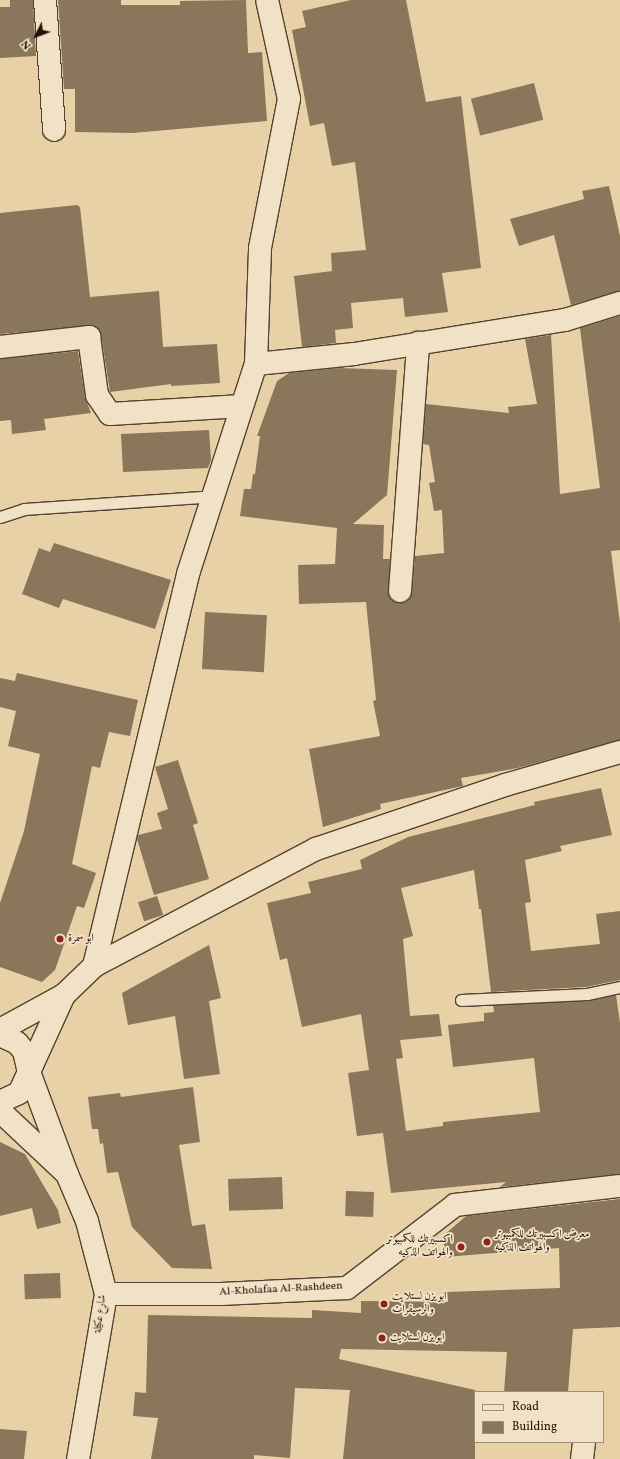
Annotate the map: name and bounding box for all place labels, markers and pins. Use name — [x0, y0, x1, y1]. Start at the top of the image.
place label: ابو سمرة — [68, 932, 94, 946]
marker: ابو سمرة — [55, 934, 65, 944]
place label: معرض اكسبيرتك للكمبيوتر والهواتف الذكيه — [495, 1229, 589, 1255]
place label: اكسبيرتك للكمبيوتر والهواتف الذكيه — [386, 1234, 453, 1260]
marker: معرض اكسبيرتك للكمبيوتر والهواتف الذكيه — [482, 1237, 492, 1247]
marker: اكسبيرتك للكمبيوتر والهواتف الذكيه — [456, 1242, 466, 1252]
place label: ابو يزن لستلايت والرسيفرات — [392, 1291, 446, 1317]
marker: ابو يزن لستلايت والرسيفرات — [379, 1299, 389, 1309]
place label: ابو يزن لستلايت — [390, 1331, 444, 1345]
marker: ابو يزن لستلايت — [377, 1333, 387, 1343]

